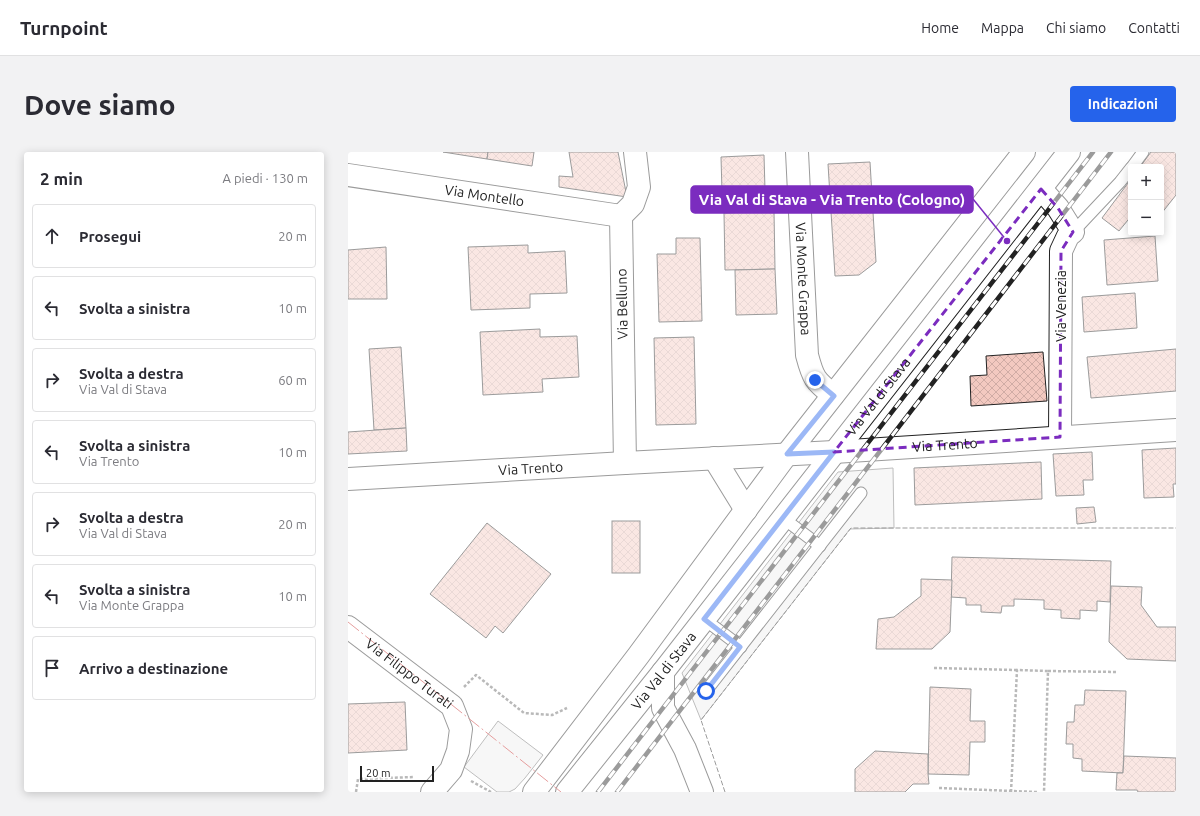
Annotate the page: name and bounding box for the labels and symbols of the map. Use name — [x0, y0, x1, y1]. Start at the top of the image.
street label: Via Montello — [444, 182, 525, 209]
callout: Via Val di Stava - Via Trento (Cologno) — [691, 186, 973, 213]
text: Via Val di Stava - Via Trento (Cologno) — [699, 191, 965, 208]
street label: Via Monte Grappa — [792, 222, 814, 336]
street label: Via Belluno — [613, 268, 631, 340]
street label: Via Venezia — [1053, 270, 1069, 342]
street label: Via Val di Stava — [843, 354, 913, 439]
route end — [806, 371, 824, 389]
street label: Via Trento — [912, 435, 978, 455]
street label: Via Trento — [498, 459, 564, 478]
street label: Via Val di Stava — [628, 629, 699, 713]
street label: Via Filippo Turati — [362, 635, 456, 712]
route start — [697, 682, 715, 700]
scale bar — [360, 764, 434, 783]

